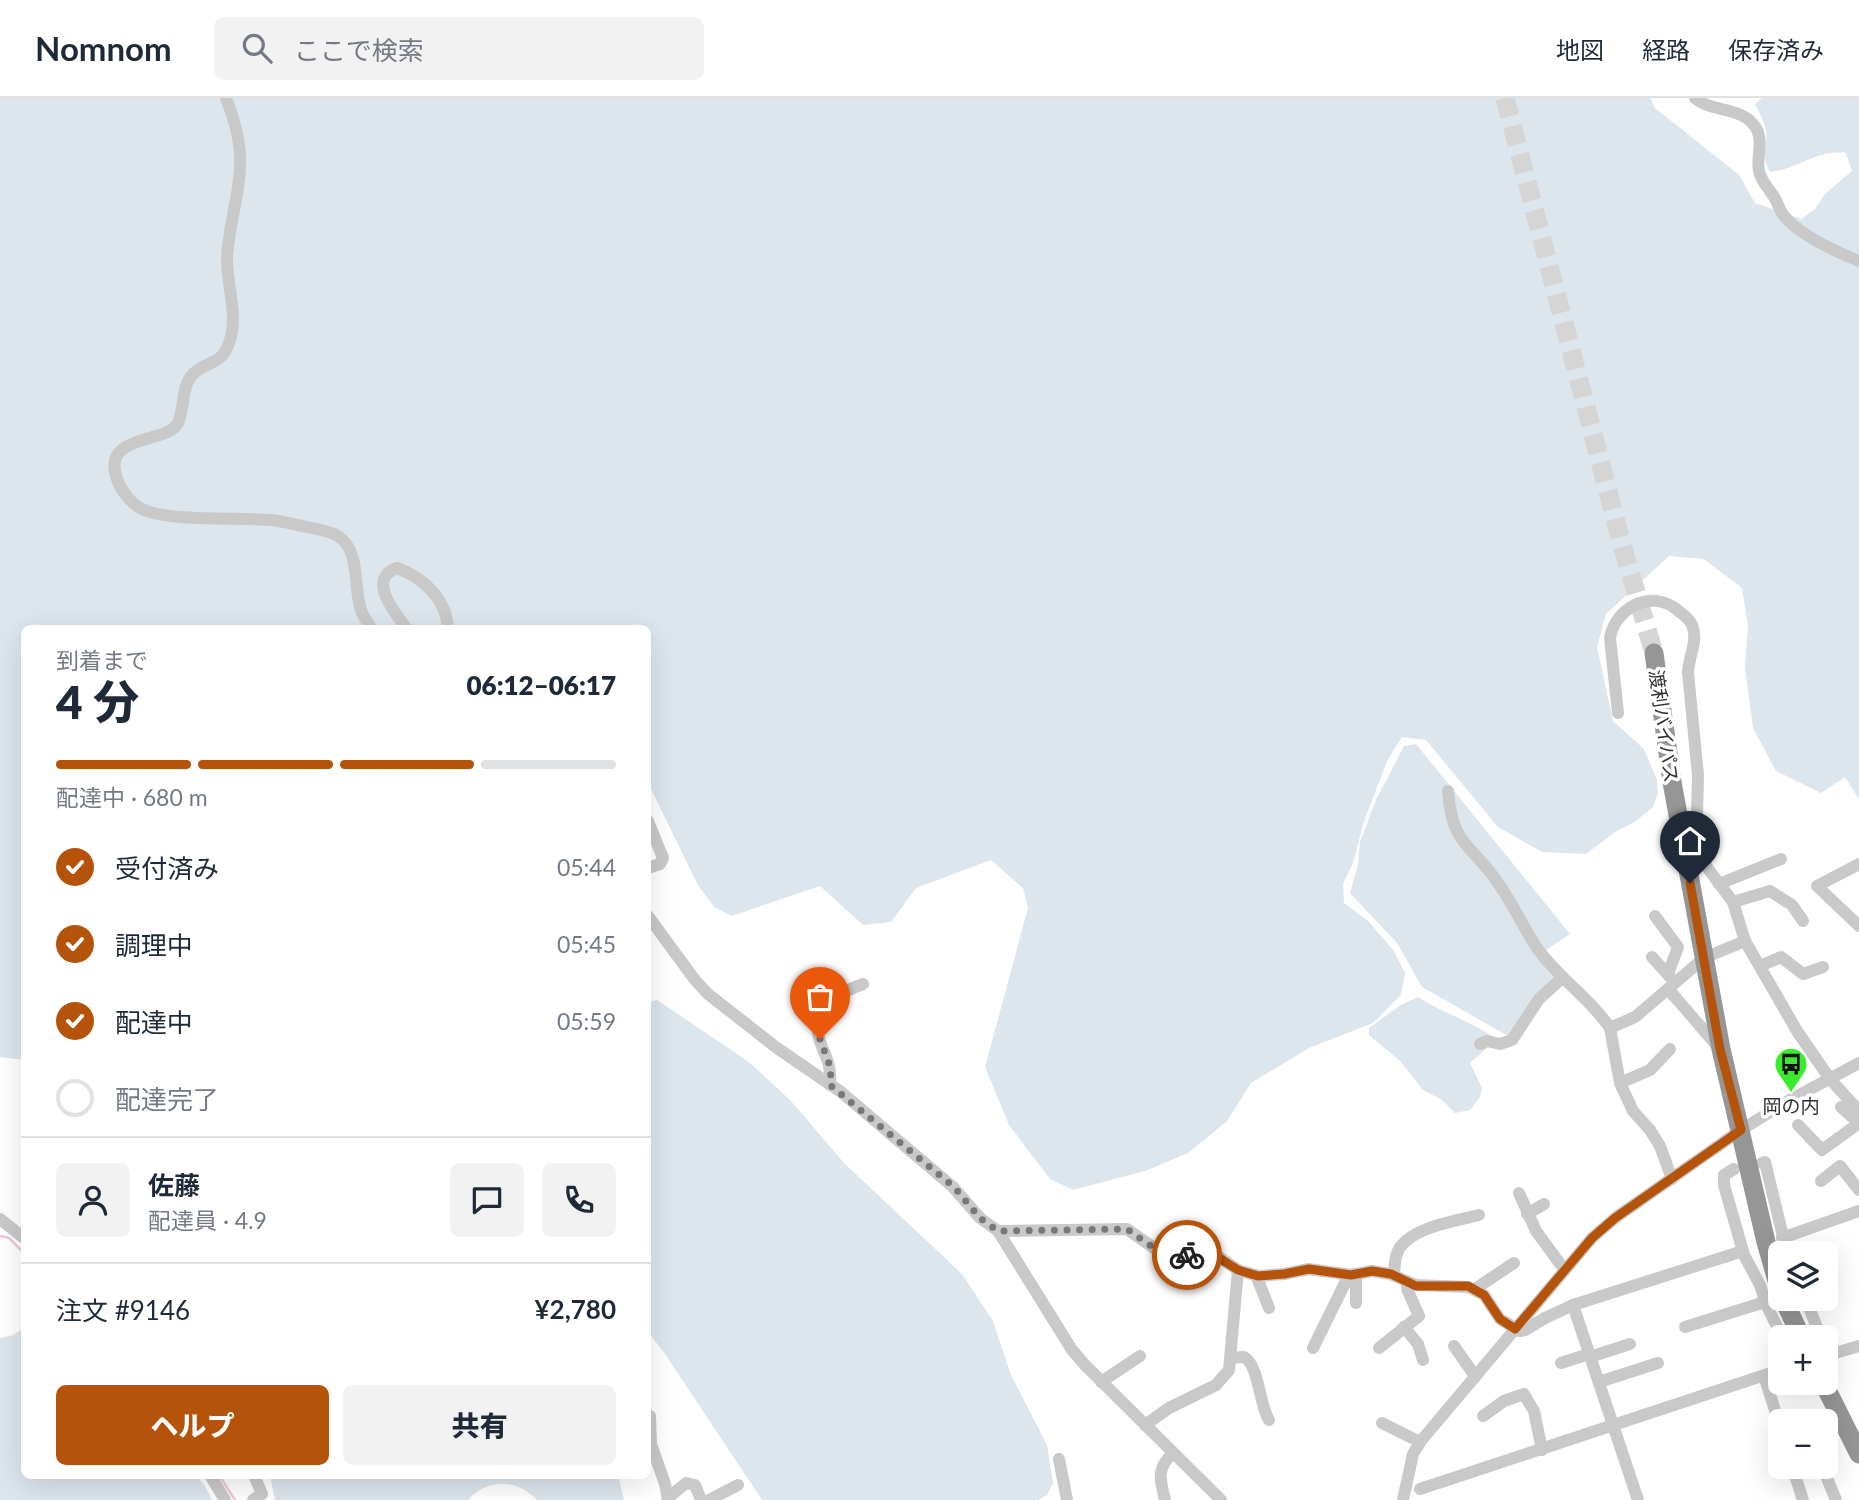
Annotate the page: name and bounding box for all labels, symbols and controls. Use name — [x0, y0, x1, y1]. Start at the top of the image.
search box — [214, 17, 704, 80]
text: Nomnom — [35, 28, 172, 68]
icon: search — [238, 29, 276, 67]
text: ここで検索 — [294, 34, 424, 66]
text: 地図 — [1556, 35, 1604, 64]
text: 経路 — [1642, 35, 1690, 64]
text: 保存済み — [1728, 35, 1824, 64]
text: 到着まで — [56, 646, 148, 674]
street label: 渡利バイパス — [1645, 668, 1684, 784]
text: 06:12–06:17 — [466, 669, 616, 701]
text: 4 分 — [56, 674, 139, 729]
text: 配達中 · 680 m — [56, 783, 208, 811]
pin — [1660, 811, 1720, 883]
icon: home — [1671, 822, 1709, 860]
icon: check — [56, 848, 94, 886]
text: 受付済み — [115, 852, 219, 884]
text: 05:44 — [557, 853, 616, 881]
icon: check — [56, 925, 94, 963]
text: 調理中 — [115, 929, 193, 961]
text: 05:45 — [557, 930, 616, 958]
pin — [790, 967, 850, 1039]
icon: bag — [801, 978, 839, 1016]
icon: check — [56, 1002, 94, 1040]
text: 配達中 — [115, 1006, 193, 1038]
text: 05:59 — [557, 1007, 616, 1035]
bus stop icon: 岡の内 — [1772, 1045, 1810, 1094]
text: 配達完了 — [115, 1083, 219, 1115]
place label: 岡の内 — [1762, 1094, 1820, 1117]
button: person — [56, 1163, 130, 1237]
button: chat — [450, 1163, 524, 1237]
button: phone — [542, 1163, 616, 1237]
text: 佐藤 — [148, 1169, 200, 1201]
text: 配達員 · 4.9 — [148, 1206, 267, 1234]
courier — [1152, 1220, 1222, 1290]
icon: bike — [1168, 1236, 1206, 1274]
map controls — [1768, 1241, 1838, 1479]
button: layers — [1768, 1241, 1838, 1311]
text: ¥2,780 — [535, 1293, 616, 1325]
text: 注文 #9146 — [56, 1294, 190, 1326]
button: + — [1768, 1325, 1838, 1395]
button: ヘルプ — [56, 1385, 329, 1465]
button: 共有 — [343, 1385, 616, 1465]
button: − — [1768, 1409, 1838, 1479]

